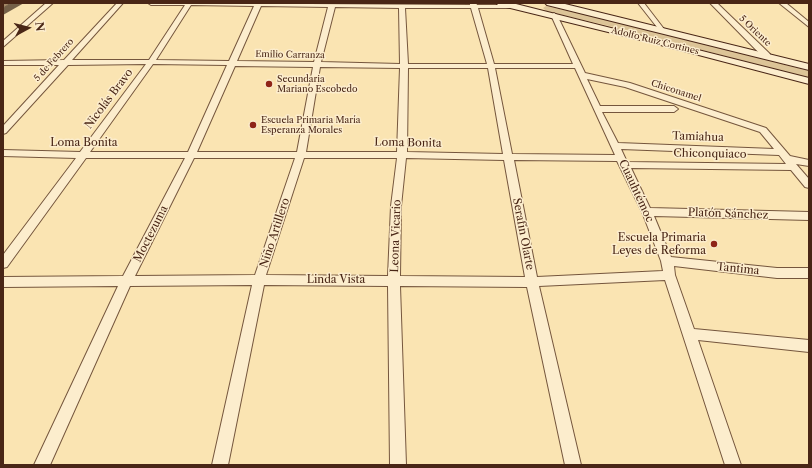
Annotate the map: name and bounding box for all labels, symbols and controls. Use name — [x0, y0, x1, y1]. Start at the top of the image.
north arrow — [8, 8, 48, 48]
street label: 5 Oriente — [737, 13, 773, 49]
text: N — [32, 21, 47, 32]
street label: Adolfo Ruiz Cortines — [610, 25, 700, 57]
street label: 5 de Febrero — [32, 36, 76, 84]
street label: Emilio Carranza — [255, 49, 325, 61]
street label: Nicolás Bravo — [82, 66, 136, 132]
place label: Secundaria Mariano Escobedo — [277, 74, 357, 95]
street label: Chiconamel — [650, 78, 702, 104]
marker: Secundaria Mariano Escobedo — [264, 79, 274, 89]
place label: Escuela Primaria María Esperanza Morales — [261, 115, 361, 136]
marker: Escuela Primaria María Esperanza Morales — [248, 120, 258, 130]
street label: Tamiahua — [672, 129, 724, 145]
street label: Loma Bonita — [50, 136, 118, 150]
street label: Loma Bonita — [374, 136, 442, 150]
street label: Chiconquiaco — [673, 147, 747, 161]
street label: Cuauhtémoc — [616, 158, 656, 224]
street label: Niño Artillero — [257, 196, 293, 270]
street label: Serafín Olarte — [510, 197, 536, 271]
street label: Leona Vicario — [388, 199, 404, 273]
street label: Moctezuma — [131, 203, 171, 265]
street label: Platón Sánchez — [688, 206, 768, 222]
place label: Escuela Primaria Leyes de Reforma — [612, 231, 706, 257]
marker: Escuela Primaria Leyes de Reforma — [709, 239, 719, 249]
street label: Tantima — [716, 260, 760, 278]
street label: Linda Vista — [307, 273, 365, 287]

